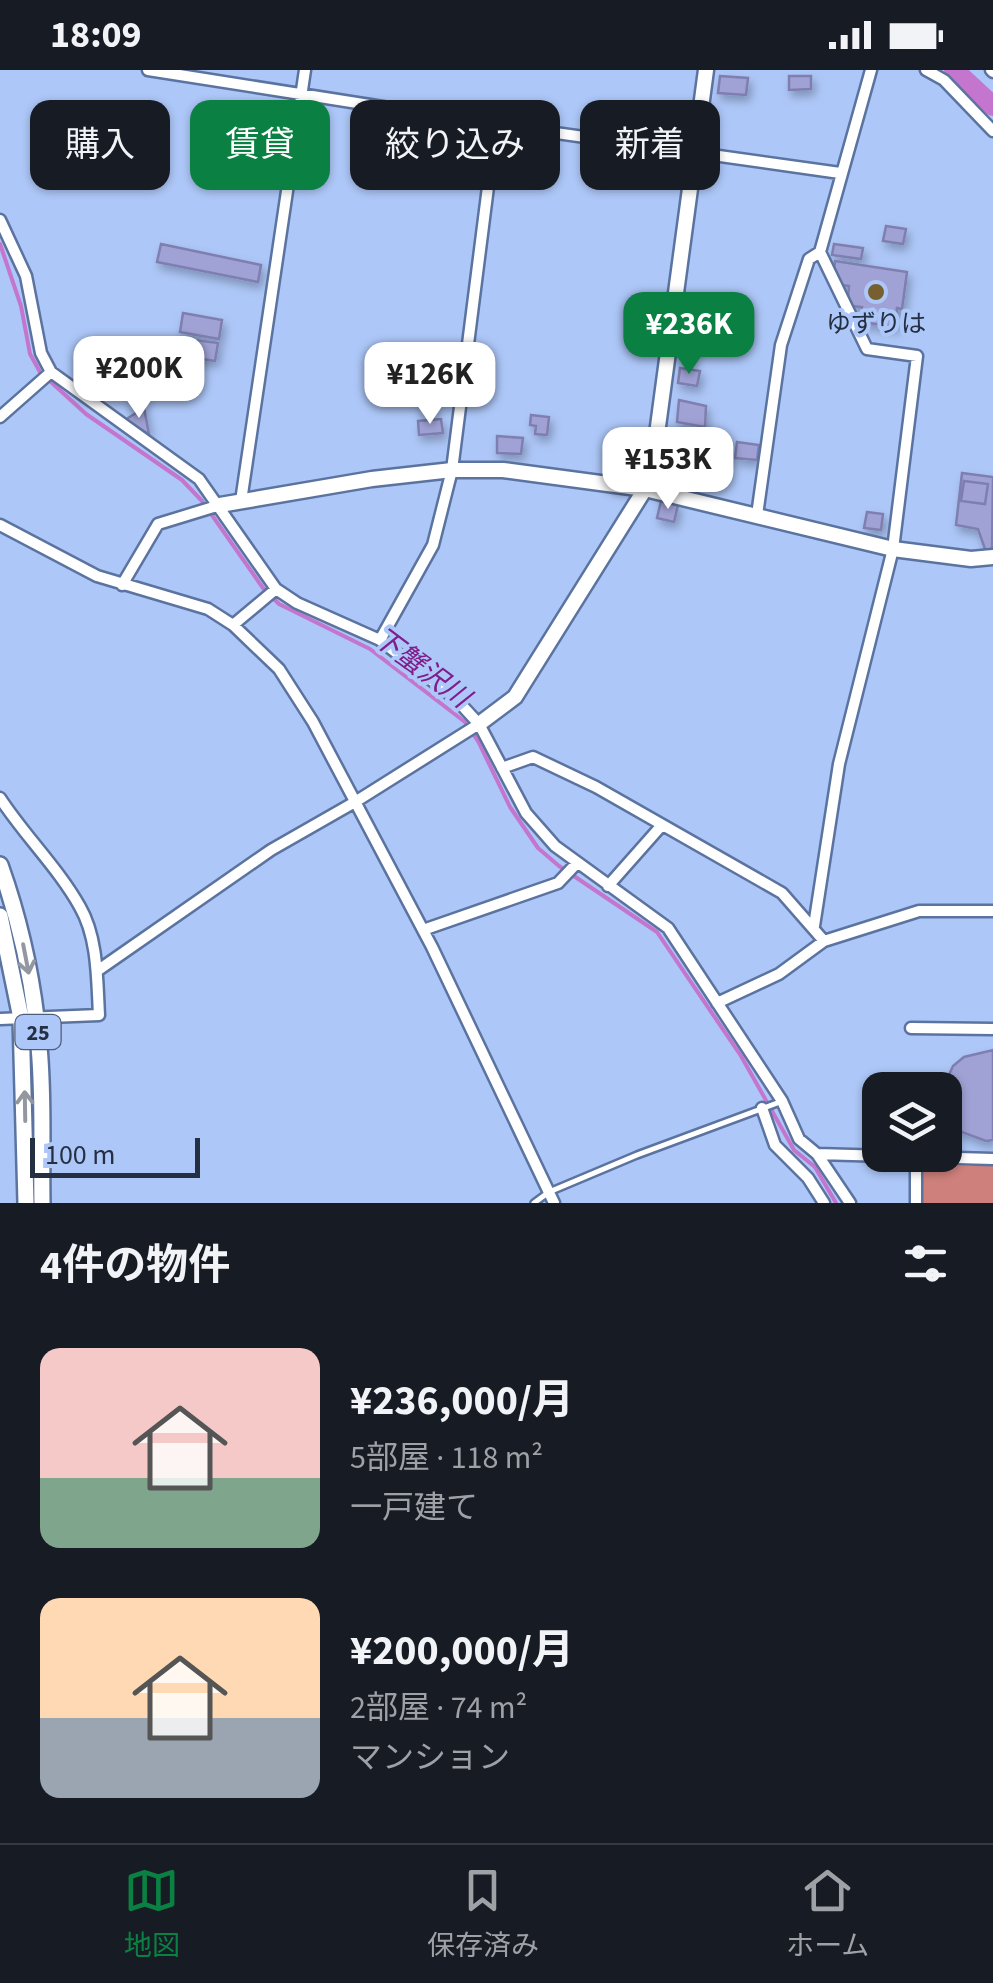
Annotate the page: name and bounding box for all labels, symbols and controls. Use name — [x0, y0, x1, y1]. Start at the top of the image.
text: 18:09 — [50, 8, 142, 62]
chip: 購入 — [30, 100, 170, 190]
chip: 賃貸 — [190, 100, 330, 190]
chip: 絞り込み — [350, 100, 560, 190]
chip: 新着 — [580, 100, 720, 190]
marker: ゆずりは — [865, 281, 887, 303]
pin: ¥236K — [619, 292, 759, 377]
text: ¥236K — [645, 301, 733, 347]
place label: ゆずりは — [826, 306, 926, 342]
pin: ¥200K — [69, 336, 209, 421]
pin: ¥126K — [360, 342, 500, 427]
text: ¥200K — [95, 345, 183, 391]
text: ¥126K — [386, 351, 474, 397]
pin: ¥153K — [598, 427, 738, 512]
text: ¥153K — [624, 436, 712, 482]
water label: 下蟹沢川 — [365, 618, 481, 719]
one-way arrow — [18, 942, 37, 974]
road number: 25 — [15, 1015, 60, 1049]
map controls — [862, 1072, 962, 1172]
button: layers — [862, 1072, 962, 1172]
one-way arrow — [16, 1090, 34, 1122]
scale bar — [30, 1133, 200, 1178]
text: 100 m — [45, 1135, 116, 1175]
text: 4件の物件 — [40, 1236, 230, 1296]
icon: filters — [898, 1236, 953, 1291]
text: ¥236,000/月 — [350, 1371, 574, 1431]
icon: home — [120, 1388, 240, 1508]
text: 5部屋 · 118 m² — [350, 1435, 543, 1481]
text: 一戸建て — [350, 1485, 478, 1531]
text: ¥200,000/月 — [350, 1621, 574, 1681]
icon: home — [120, 1638, 240, 1758]
text: 2部屋 · 74 m² — [350, 1685, 527, 1731]
text: マンション — [350, 1735, 510, 1781]
tab: 地図 — [124, 1863, 180, 1966]
tab: 保存済み — [427, 1863, 539, 1966]
tab: ホーム — [786, 1863, 869, 1966]

